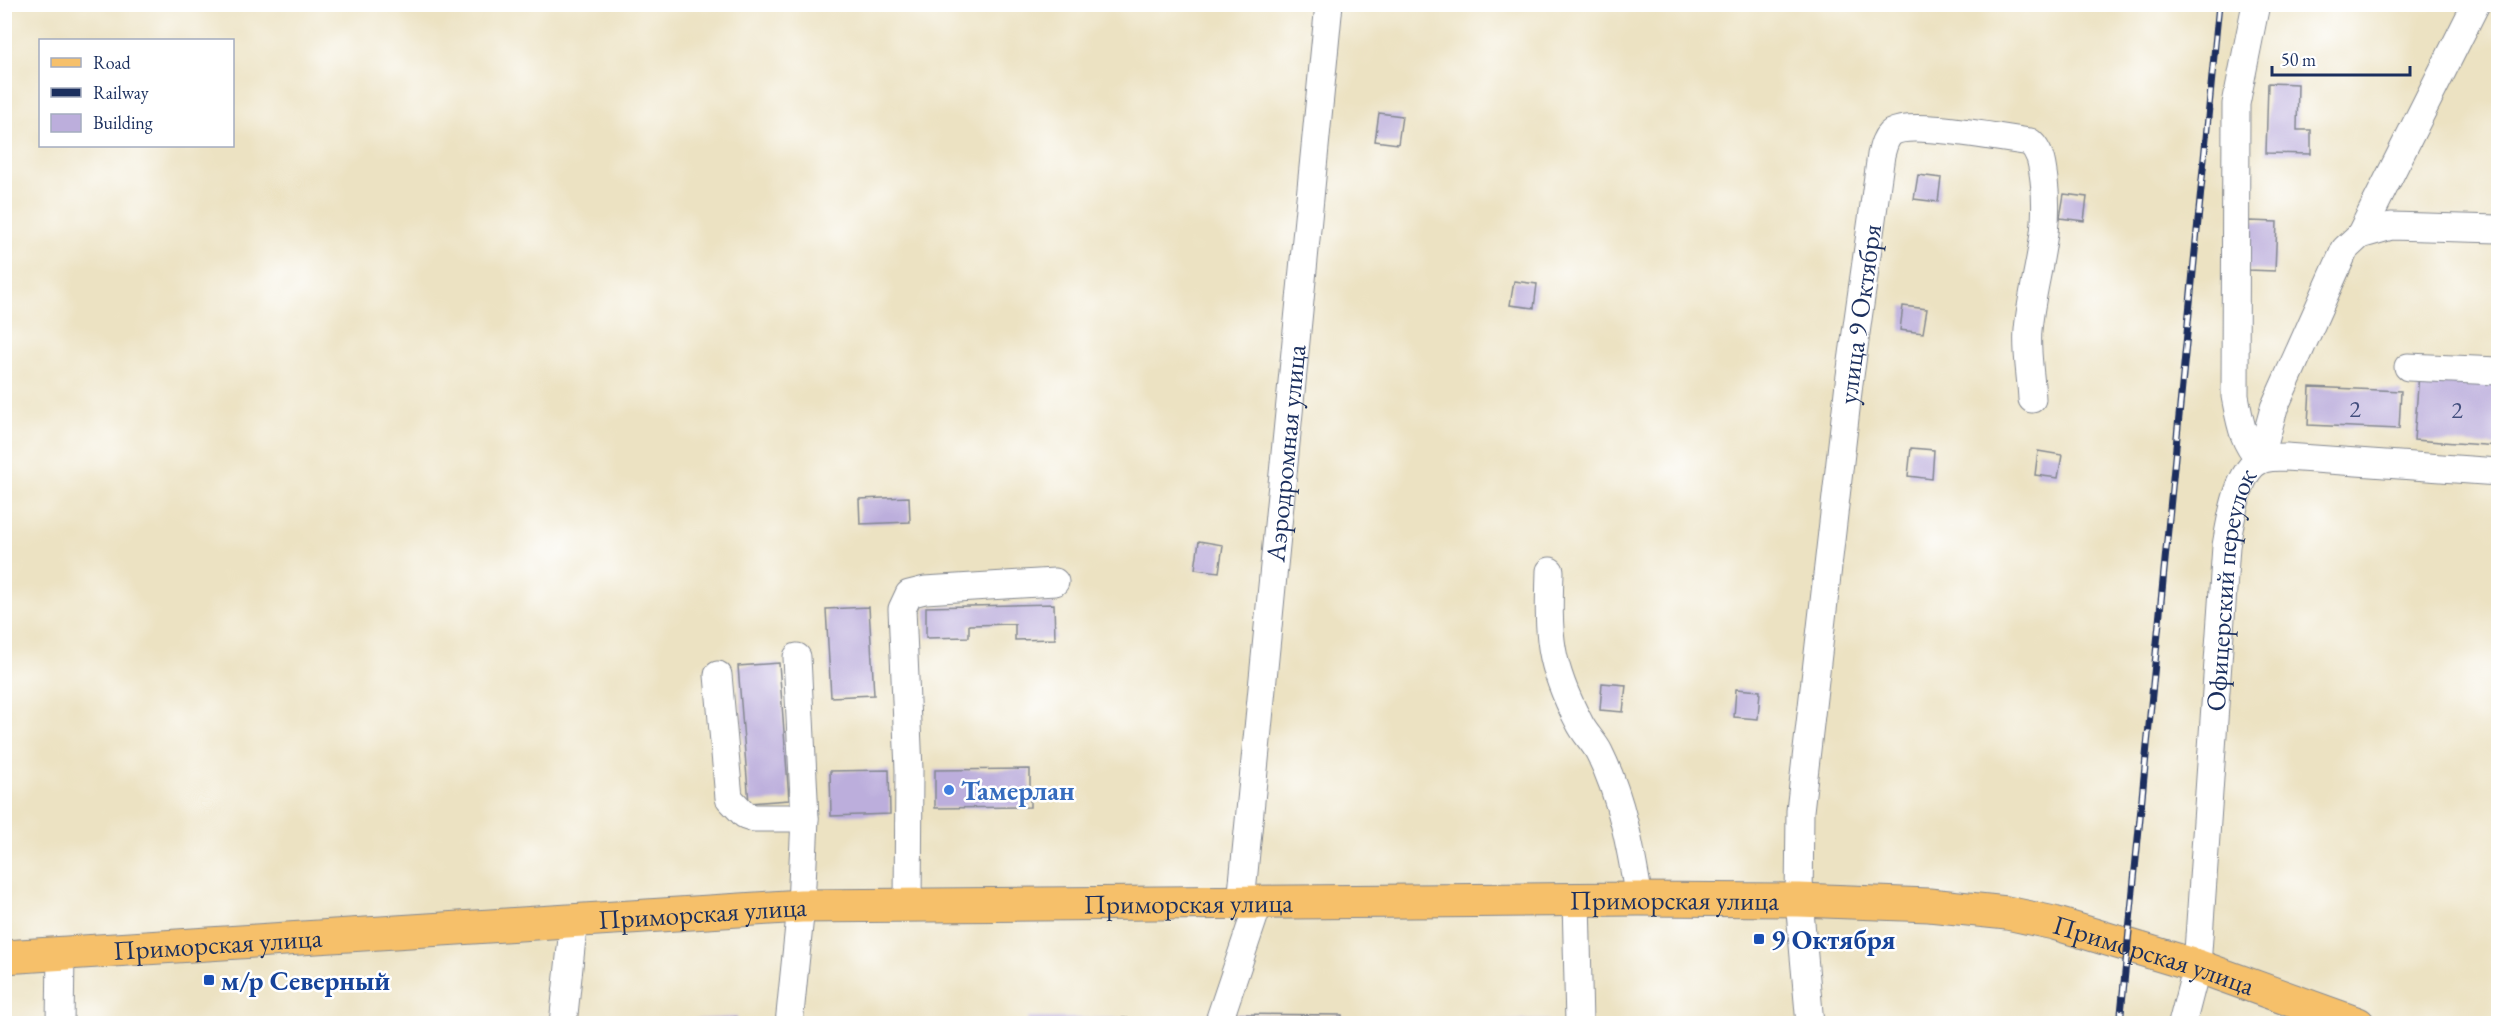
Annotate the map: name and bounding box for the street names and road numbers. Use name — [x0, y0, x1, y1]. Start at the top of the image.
street label: улица 9 Октября — [1829, 222, 1889, 406]
street label: Аэродромная улица — [1257, 343, 1313, 564]
street label: Офицерский переулок — [2197, 461, 2264, 713]
street label: Приморская улица — [1570, 881, 1779, 917]
street label: Приморская улица — [1084, 884, 1293, 921]
street label: Приморская улица — [597, 888, 807, 936]
street label: Приморская улица — [2049, 906, 2260, 1003]
street label: Приморская улица — [112, 919, 323, 967]

